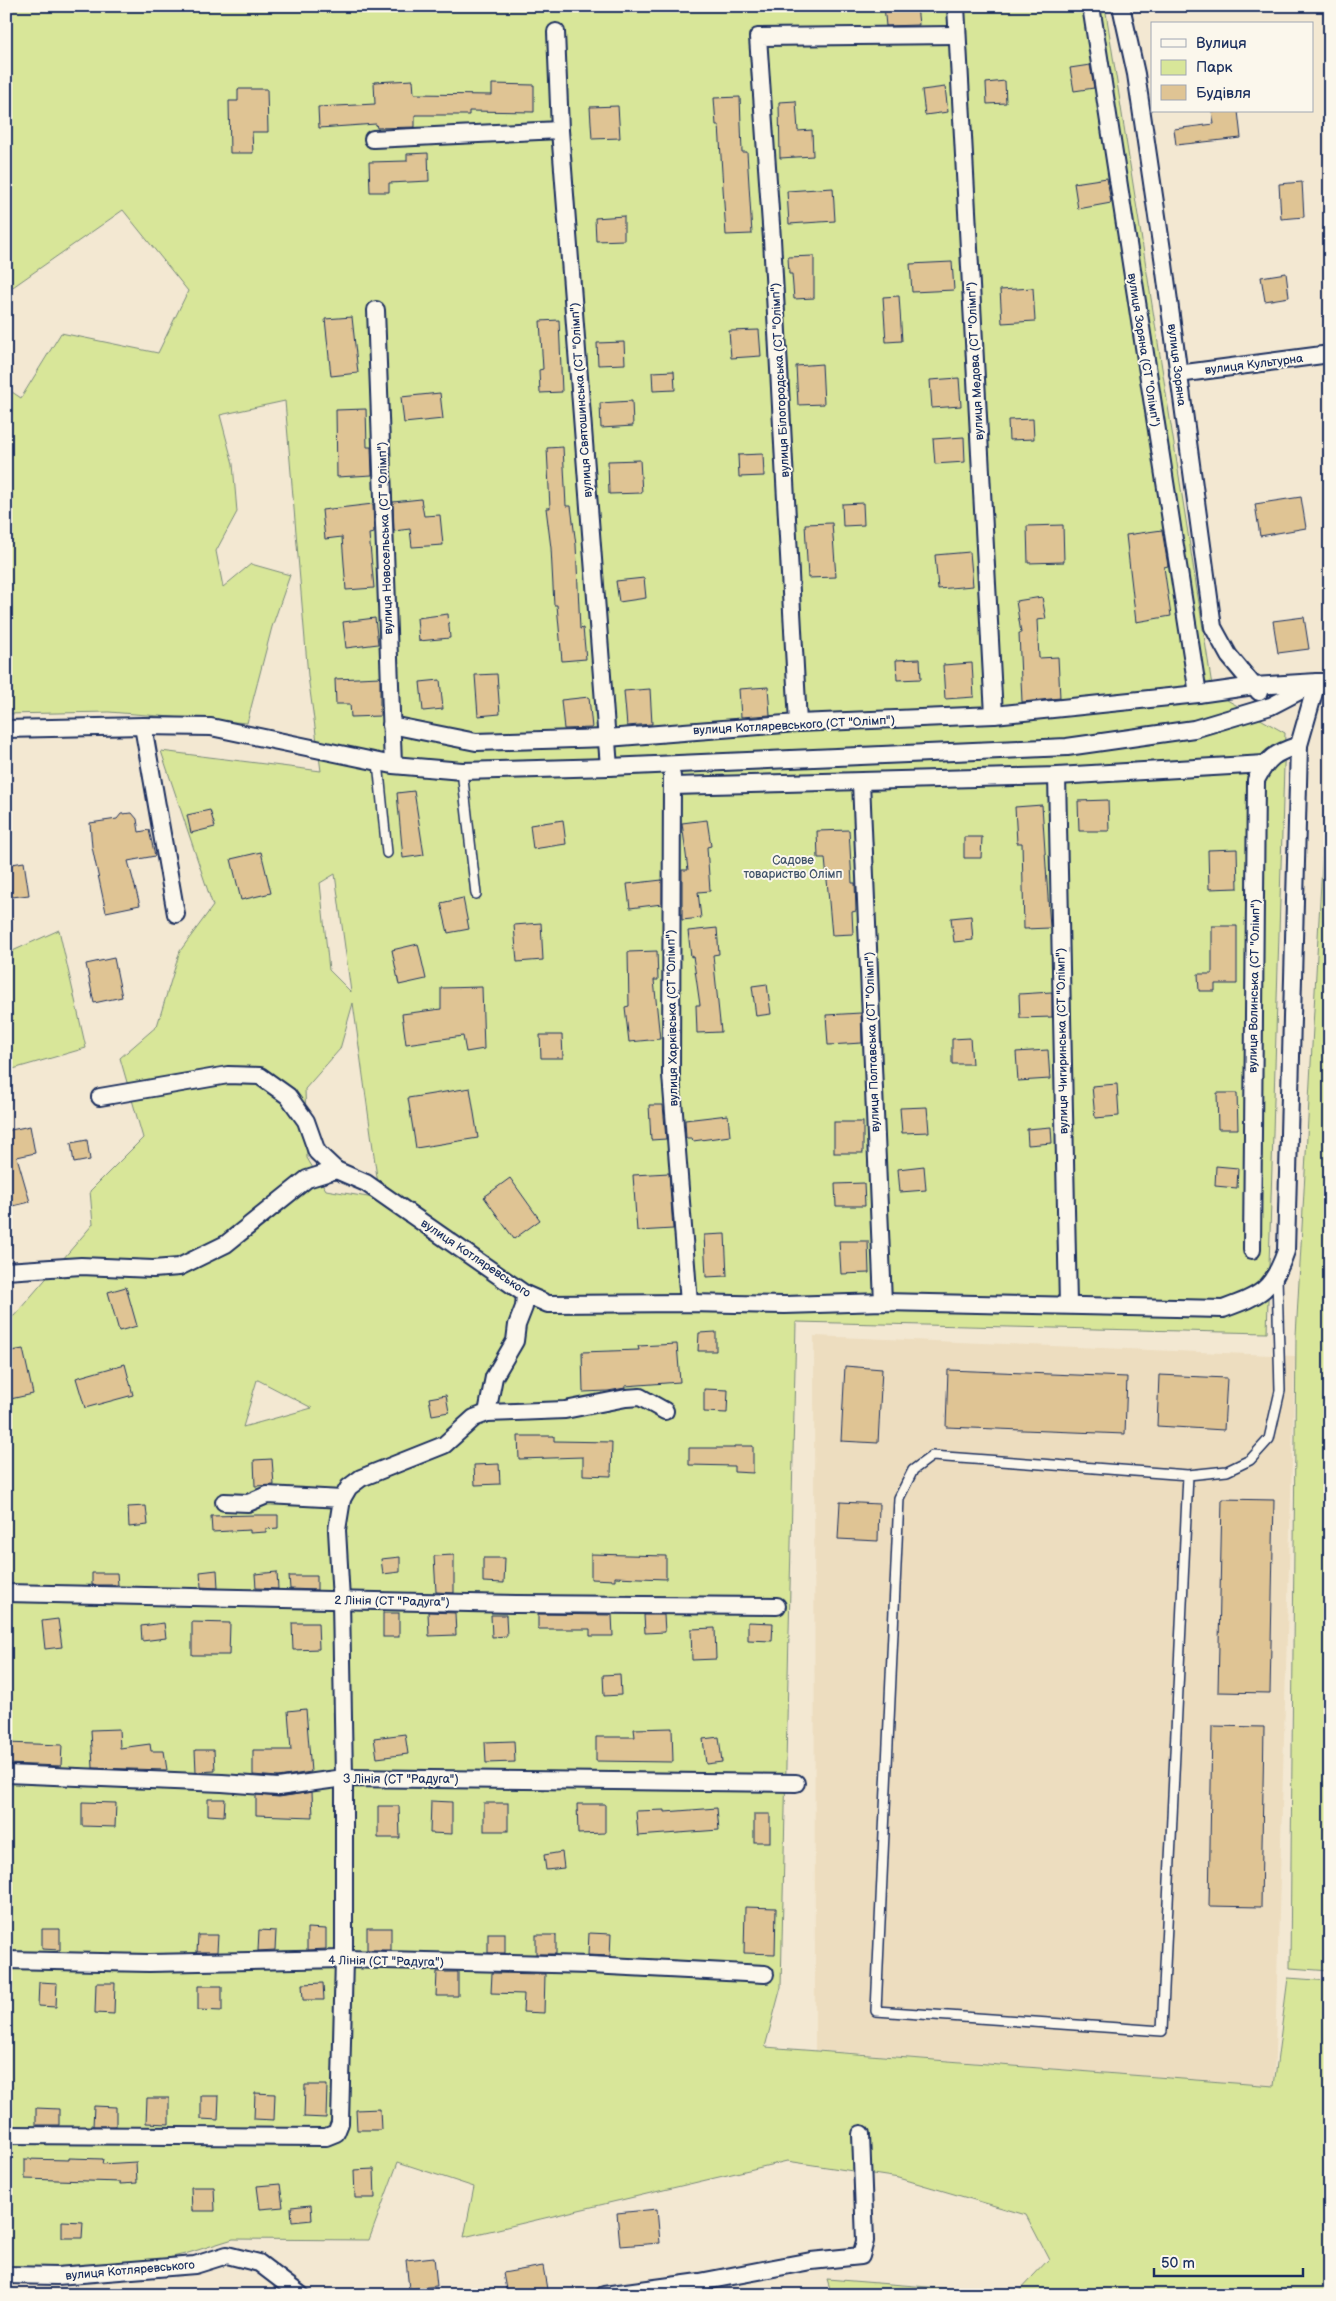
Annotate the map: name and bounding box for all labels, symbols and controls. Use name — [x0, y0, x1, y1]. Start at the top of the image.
legend — [1151, 22, 1314, 112]
text: Вулиця — [1196, 34, 1247, 53]
text: Парк — [1196, 58, 1233, 77]
text: Будівля — [1196, 84, 1251, 103]
street label: вулиця Зоряна (СТ "Олімп") — [1124, 272, 1163, 428]
street label: вулиця Медова (СТ "Олімп") — [964, 281, 987, 441]
street label: вулиця Білогородська (СТ "Олімп") — [768, 282, 793, 478]
street label: вулиця Святошинська (СТ "Олімп") — [567, 302, 596, 498]
street label: вулиця Зоряна — [1164, 323, 1189, 407]
street label: вулиця Культурна — [1204, 351, 1304, 378]
street label: вулиця Новосельська (СТ "Олімп") — [375, 441, 396, 635]
street label: вулиця Котляревського (СТ "Олімп") — [693, 713, 895, 738]
park label: Садове товариство Олімп — [744, 853, 843, 882]
street label: вулиця Волинська (СТ "Олімп") — [1245, 899, 1264, 1073]
street label: вулиця Харківська (СТ "Олімп") — [663, 930, 682, 1106]
street label: вулиця Чигиринська (СТ "Олімп") — [1053, 948, 1072, 1134]
street label: вулиця Полтавська (СТ "Олімп") — [862, 951, 883, 1132]
street label: вулиця Котляревського — [418, 1216, 534, 1301]
street label: 2 Лінія (СТ "Радуга") — [334, 1593, 450, 1610]
street label: З Лінія (СТ "Радуга") — [343, 1772, 459, 1787]
street label: 4 Лінія (СТ "Радуга") — [328, 1953, 444, 1970]
scale bar — [1154, 2246, 1302, 2278]
text: 50 m — [1161, 2254, 1195, 2273]
street label: вулиця Котляревського — [65, 2257, 195, 2284]

